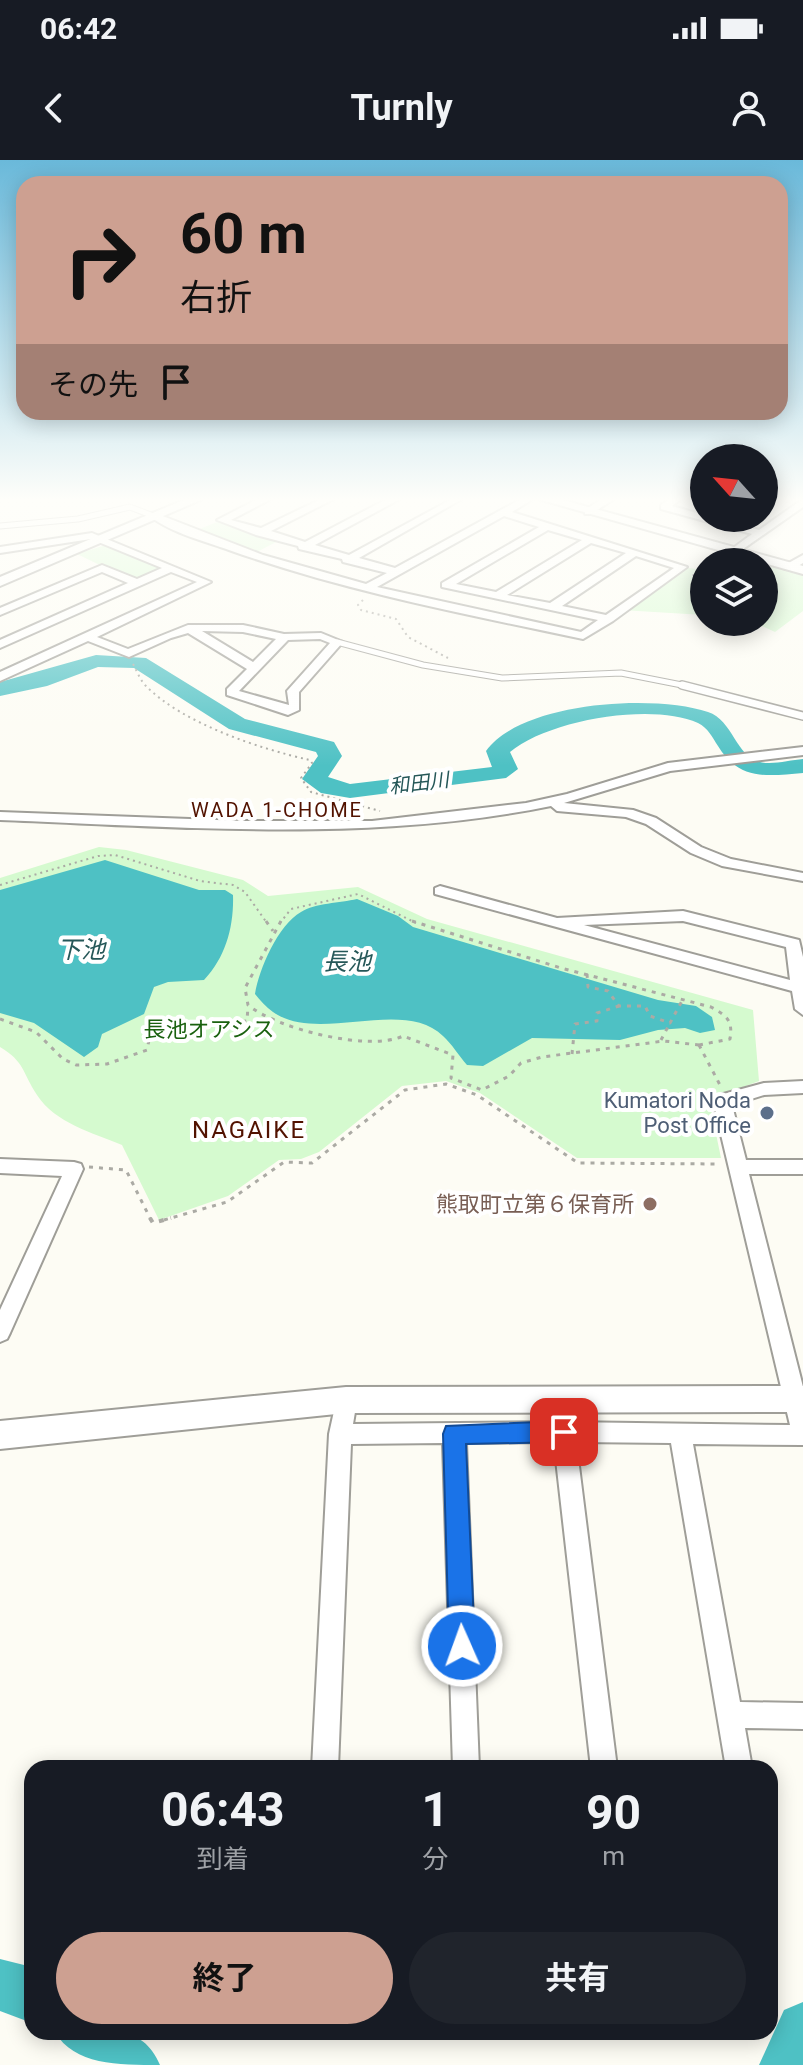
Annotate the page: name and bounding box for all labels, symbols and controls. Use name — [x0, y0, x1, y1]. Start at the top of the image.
text: 06:42 — [40, 11, 117, 46]
icon: back — [32, 86, 76, 130]
icon: person — [727, 86, 771, 130]
text: Turnly — [350, 87, 453, 129]
text: 60 m — [180, 201, 307, 267]
icon: right — [48, 208, 152, 312]
text: 右折 — [180, 277, 252, 319]
icon: arrive — [154, 360, 198, 404]
text: その先 — [48, 367, 138, 402]
north arrow — [690, 444, 778, 532]
map controls — [690, 444, 778, 636]
button: layers — [690, 548, 778, 636]
water label: 和田川 — [388, 767, 452, 799]
district label: WADA 1-CHOME — [191, 798, 363, 822]
water label: 下池 — [57, 936, 107, 964]
water label: 長池 — [323, 948, 373, 976]
park label: 長池オアシス — [143, 1017, 275, 1042]
place label: Kumatori Noda Post Office — [604, 1088, 751, 1138]
marker: Kumatori Noda Post Office — [758, 1104, 776, 1122]
district label: NAGAIKE — [192, 1116, 306, 1144]
place label: 熊取町立第６保育所 — [436, 1192, 634, 1217]
marker: 熊取町立第６保育所 — [641, 1195, 659, 1213]
pin — [530, 1398, 598, 1466]
icon: arrive — [542, 1410, 586, 1454]
position arrow — [420, 1604, 504, 1688]
text: 06:43 — [161, 1781, 285, 1838]
text: 1 — [422, 1781, 449, 1838]
text: 90 — [586, 1784, 641, 1841]
text: m — [602, 1841, 625, 1871]
text: 到着 — [197, 1844, 249, 1874]
text: 分 — [422, 1844, 448, 1874]
button: 終了 — [56, 1932, 393, 2024]
button: 共有 — [409, 1932, 746, 2024]

